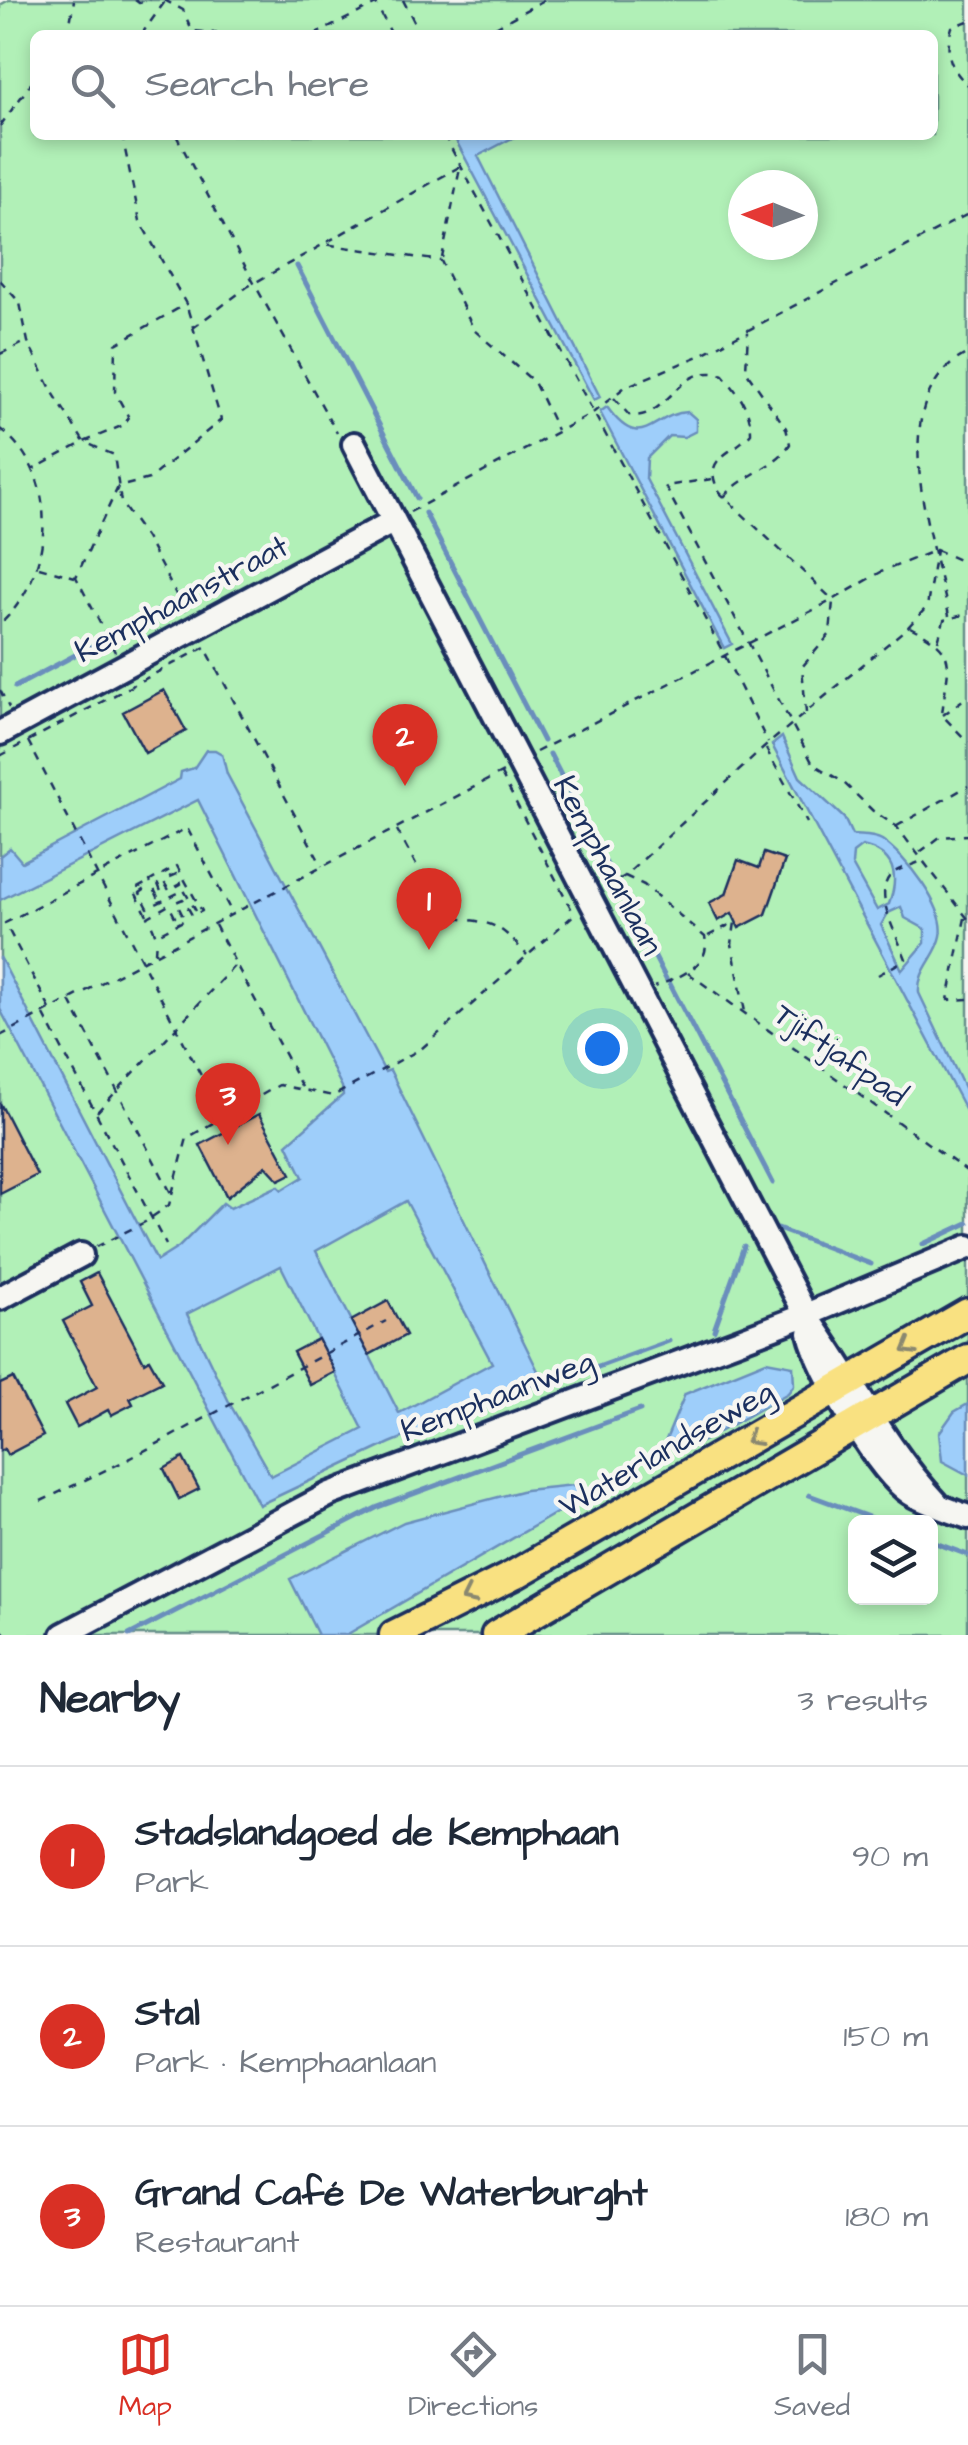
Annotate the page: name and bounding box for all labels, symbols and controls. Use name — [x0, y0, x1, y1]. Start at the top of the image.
search box — [30, 30, 938, 140]
icon: search — [65, 58, 120, 113]
text: Search here — [145, 59, 369, 111]
north arrow — [728, 170, 818, 260]
street label: Kemphaanstraat — [67, 524, 296, 675]
pin: 2 — [372, 704, 438, 786]
street label: Kemphaanlaan — [541, 768, 674, 963]
pin: 1 — [396, 868, 462, 950]
street label: Tjiftjafpad — [764, 993, 916, 1118]
your location — [577, 1023, 628, 1074]
pin: 3 — [196, 1062, 260, 1145]
one-way arrow — [902, 1335, 920, 1355]
street label: Kemphaanweg — [394, 1339, 601, 1454]
street label: Waterlandseweg — [551, 1370, 782, 1529]
one-way arrow — [745, 1427, 763, 1447]
map controls — [848, 1515, 938, 1605]
button: layers — [848, 1515, 938, 1605]
one-way arrow — [460, 1585, 478, 1605]
text: Nearby — [40, 1671, 180, 1729]
text: 3 results — [798, 1678, 928, 1723]
text: Stadslandgoed de Kemphaan — [135, 1808, 619, 1860]
text: 1 — [70, 1834, 75, 1879]
text: 90 m — [852, 1834, 928, 1879]
text: Park — [135, 1860, 209, 1905]
text: Stal — [135, 1988, 200, 2040]
text: 2 — [63, 2014, 82, 2059]
text: 150 m — [843, 2014, 928, 2059]
text: Park · Kemphaanlaan — [135, 2040, 437, 2085]
text: Grand Café De Waterburght — [135, 2168, 648, 2220]
text: 3 — [64, 2194, 81, 2239]
text: 180 m — [845, 2194, 928, 2239]
text: Restaurant — [135, 2220, 300, 2265]
tab: Map — [118, 2327, 173, 2426]
tab: Directions — [408, 2327, 538, 2426]
tab: Saved — [774, 2327, 850, 2426]

